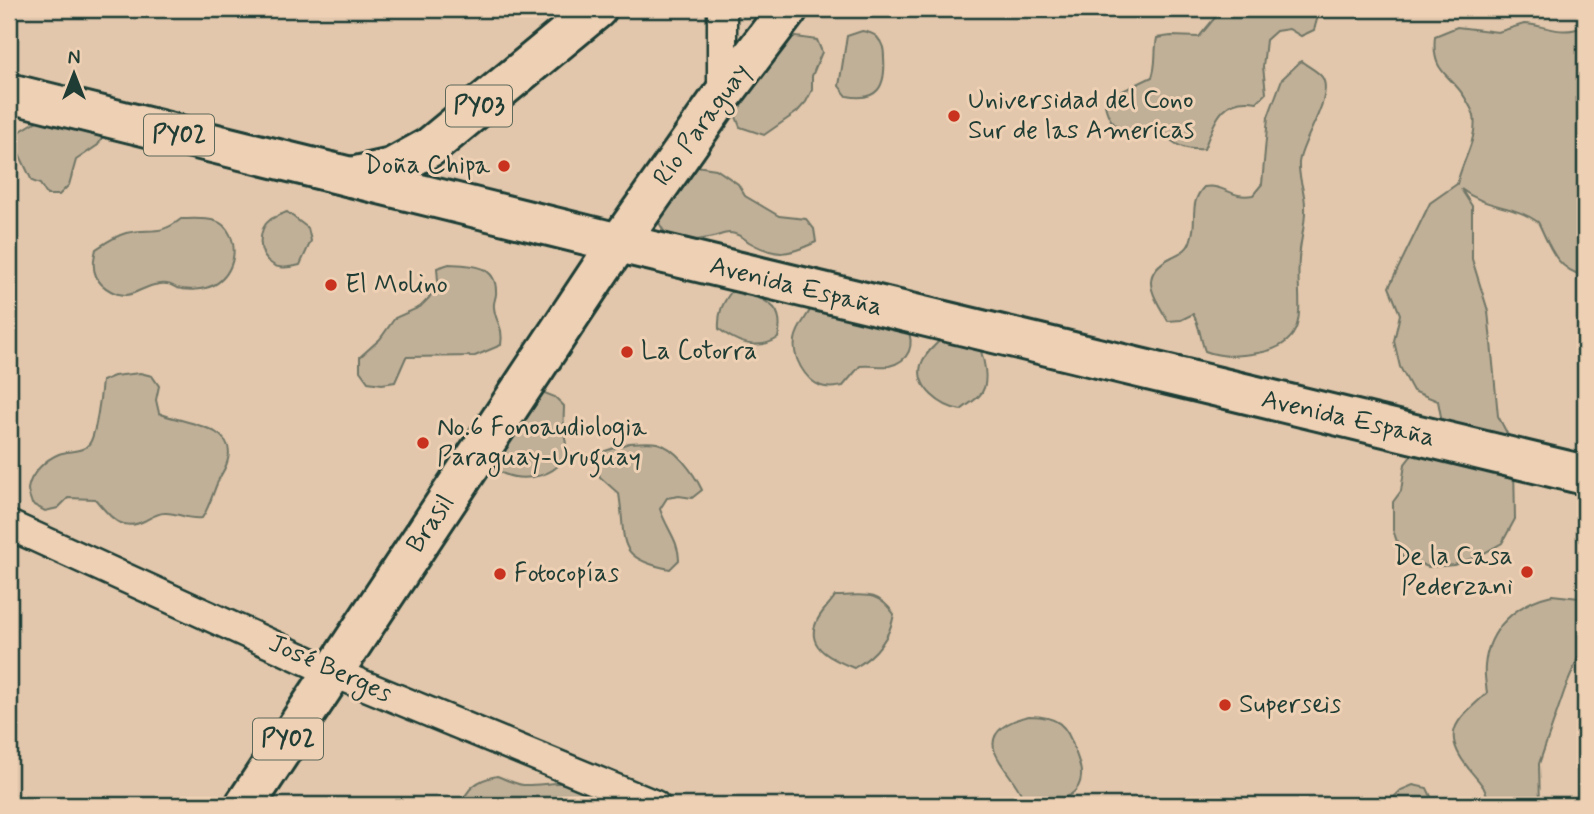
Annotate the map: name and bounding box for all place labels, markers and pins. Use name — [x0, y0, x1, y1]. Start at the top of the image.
place label: Universidad del Cono Sur de las Americas — [968, 84, 1194, 148]
marker: Universidad del Cono Sur de las Americas — [946, 108, 962, 124]
place label: Doña Chipa — [364, 149, 490, 183]
marker: Doña Chipa — [496, 158, 512, 174]
place label: El Molino — [345, 268, 448, 302]
marker: El Molino — [323, 277, 339, 293]
place label: La Cotorra — [641, 335, 757, 369]
marker: La Cotorra — [619, 344, 635, 360]
place label: No.6 Fonoaudiologia Paraguay-Uruguay — [437, 411, 647, 478]
marker: No.6 Fonoaudiologia Paraguay-Uruguay — [415, 435, 431, 451]
place label: De la Casa Pederzani — [1393, 540, 1513, 604]
place label: Fotocopías — [514, 557, 619, 591]
marker: De la Casa Pederzani — [1519, 564, 1535, 580]
marker: Fotocopías — [492, 566, 508, 582]
place label: Superseis — [1239, 688, 1341, 722]
marker: Superseis — [1217, 697, 1233, 713]

